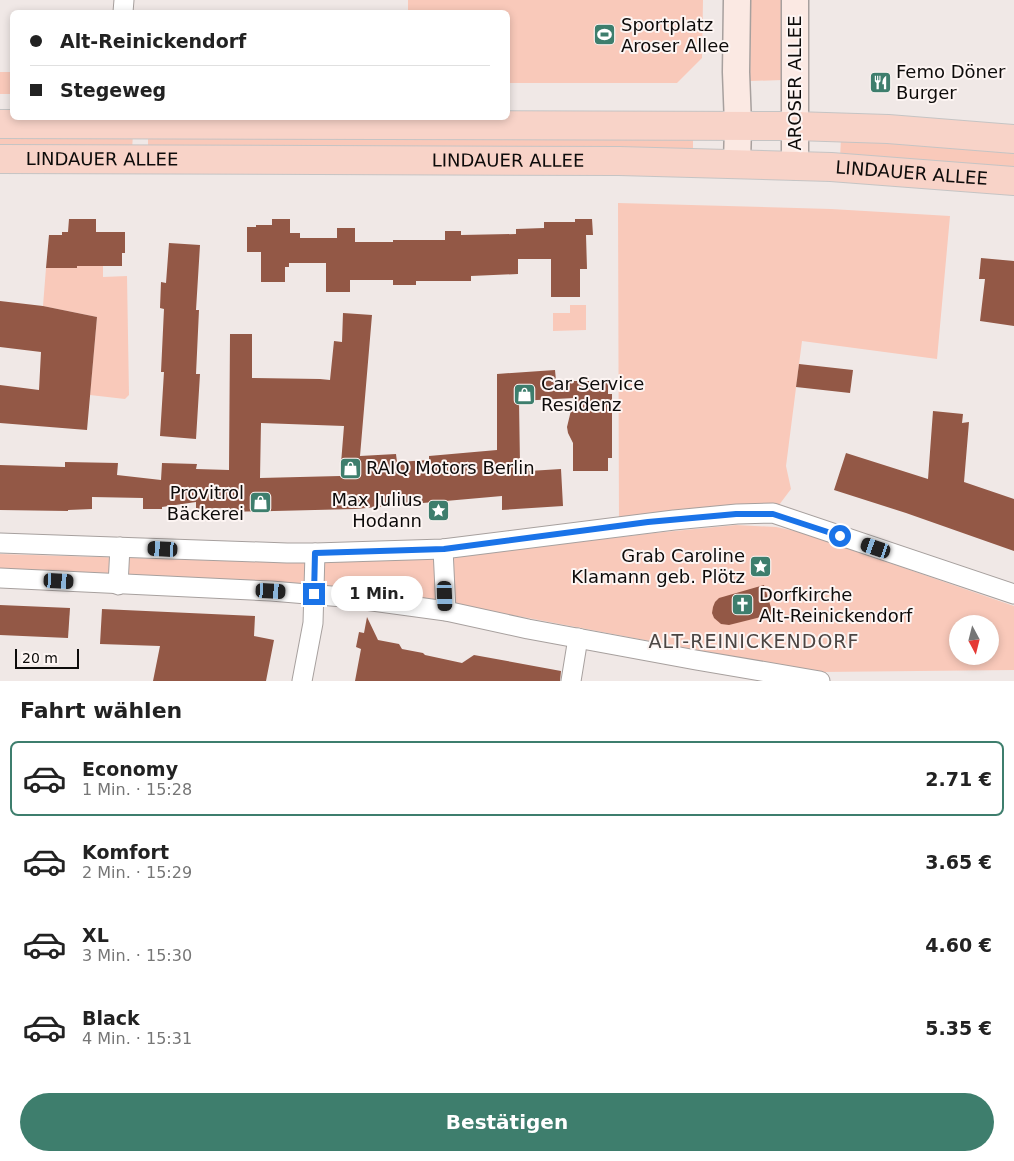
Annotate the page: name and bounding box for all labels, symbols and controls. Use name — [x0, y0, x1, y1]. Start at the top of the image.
place label: Sportplatz Aroser Allee — [621, 14, 729, 56]
street label: AROSER ALLEE — [784, 15, 805, 151]
sports icon: Sportplatz Aroser Allee — [593, 23, 617, 47]
text: Alt-Reinickendorf — [60, 30, 246, 52]
place label: Femo Döner Burger — [896, 61, 1006, 103]
restaurant icon: Femo Döner Burger — [868, 70, 892, 94]
text: Stegeweg — [60, 79, 166, 101]
street label: LINDAUER ALLEE — [26, 148, 178, 170]
street label: LINDAUER ALLEE — [432, 149, 584, 171]
street label: LINDAUER ALLEE — [835, 156, 989, 189]
place label: Car Service Residenz — [541, 373, 644, 415]
shop icon: Car Service Residenz — [513, 382, 537, 406]
shop icon: RAIQ Motors Berlin — [338, 456, 362, 480]
place label: RAIQ Motors Berlin — [366, 457, 535, 478]
place label: Provitrol Bäckerei — [167, 482, 244, 524]
place label: Max Julius Hodann — [332, 489, 422, 531]
shop icon: Provitrol Bäckerei — [248, 491, 272, 515]
place icon: Max Julius Hodann — [426, 498, 450, 522]
route start — [829, 525, 851, 547]
car — [859, 536, 892, 560]
car — [147, 541, 178, 557]
place label: Grab Caroline Klamann geb. Plötz — [571, 545, 745, 587]
place icon: Grab Caroline Klamann geb. Plötz — [749, 554, 773, 578]
car — [43, 573, 74, 589]
callout: 1 Min. — [332, 576, 424, 612]
car — [436, 581, 453, 611]
car — [255, 583, 286, 599]
route end — [303, 583, 325, 605]
text: 1 Min. — [349, 584, 405, 603]
place label: Dorfkirche Alt-Reinickendorf — [759, 584, 913, 626]
church icon: Dorfkirche Alt-Reinickendorf — [731, 593, 755, 617]
north arrow — [949, 615, 999, 665]
map controls — [949, 615, 999, 665]
district label: ALT-REINICKENDORF — [649, 630, 859, 652]
scale bar — [15, 646, 79, 669]
text: 20 m — [22, 650, 58, 666]
text: Fahrt wählen — [20, 698, 182, 723]
icon: car — [22, 756, 67, 801]
text: Economy — [82, 758, 178, 780]
text: 2.71 € — [925, 768, 992, 790]
text: 1 Min. · 15:28 — [82, 780, 192, 799]
icon: car — [22, 839, 67, 884]
text: Komfort — [82, 841, 169, 863]
text: 3.65 € — [925, 851, 992, 873]
text: 2 Min. · 15:29 — [82, 863, 192, 882]
icon: car — [22, 922, 67, 967]
text: XL — [82, 924, 109, 946]
text: 4.60 € — [925, 934, 992, 956]
text: 3 Min. · 15:30 — [82, 946, 192, 965]
icon: car — [22, 1005, 67, 1050]
text: Black — [82, 1007, 140, 1029]
text: 5.35 € — [925, 1017, 992, 1039]
text: 4 Min. · 15:31 — [82, 1029, 192, 1048]
button: Bestätigen — [20, 1093, 994, 1151]

